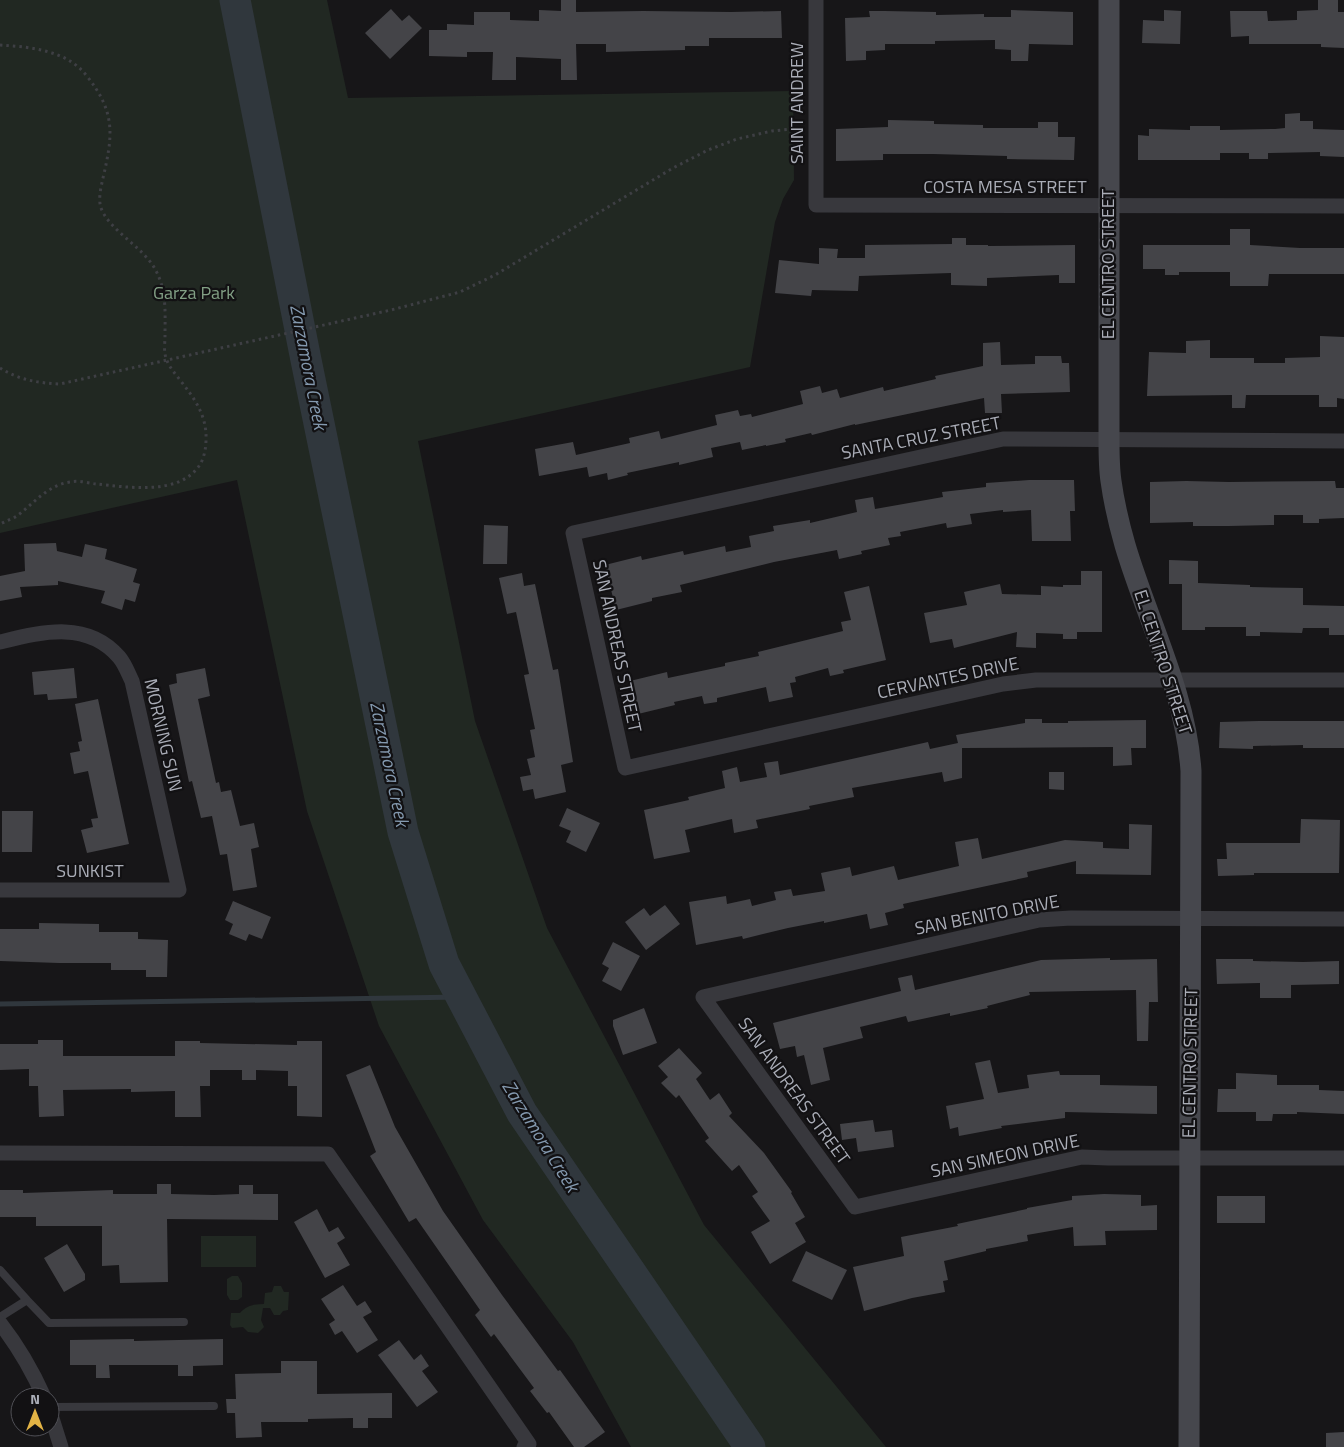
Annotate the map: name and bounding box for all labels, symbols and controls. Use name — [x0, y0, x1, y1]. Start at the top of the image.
street label: SAINT ANDREW — [783, 42, 810, 164]
street label: COSTA MESA STREET — [923, 173, 1087, 200]
street label: EL CENTRO STREET — [1094, 188, 1121, 339]
park label: Garza Park — [153, 279, 235, 306]
water label: Zarzamora Creek — [283, 302, 336, 434]
street label: SANTA CRUZ STREET — [839, 409, 1003, 466]
street label: SAN ANDREAS STREET — [586, 557, 649, 735]
street label: EL CENTRO STREET — [1127, 586, 1200, 738]
street label: CERVANTES DRIVE — [875, 649, 1021, 706]
street label: MORNING SUN — [137, 676, 190, 794]
water label: Zarzamora Creek — [363, 699, 418, 832]
street label: SUNKIST — [56, 857, 124, 884]
street label: SAN BENITO DRIVE — [912, 887, 1061, 942]
street label: EL CENTRO STREET — [1175, 987, 1204, 1138]
street label: SAN ANDREAS STREET — [732, 1012, 857, 1170]
water label: Zarzamora Creek — [495, 1074, 589, 1199]
street label: SAN SIMEON DRIVE — [928, 1127, 1082, 1184]
north arrow — [10, 1387, 60, 1437]
text: N — [30, 1388, 40, 1409]

